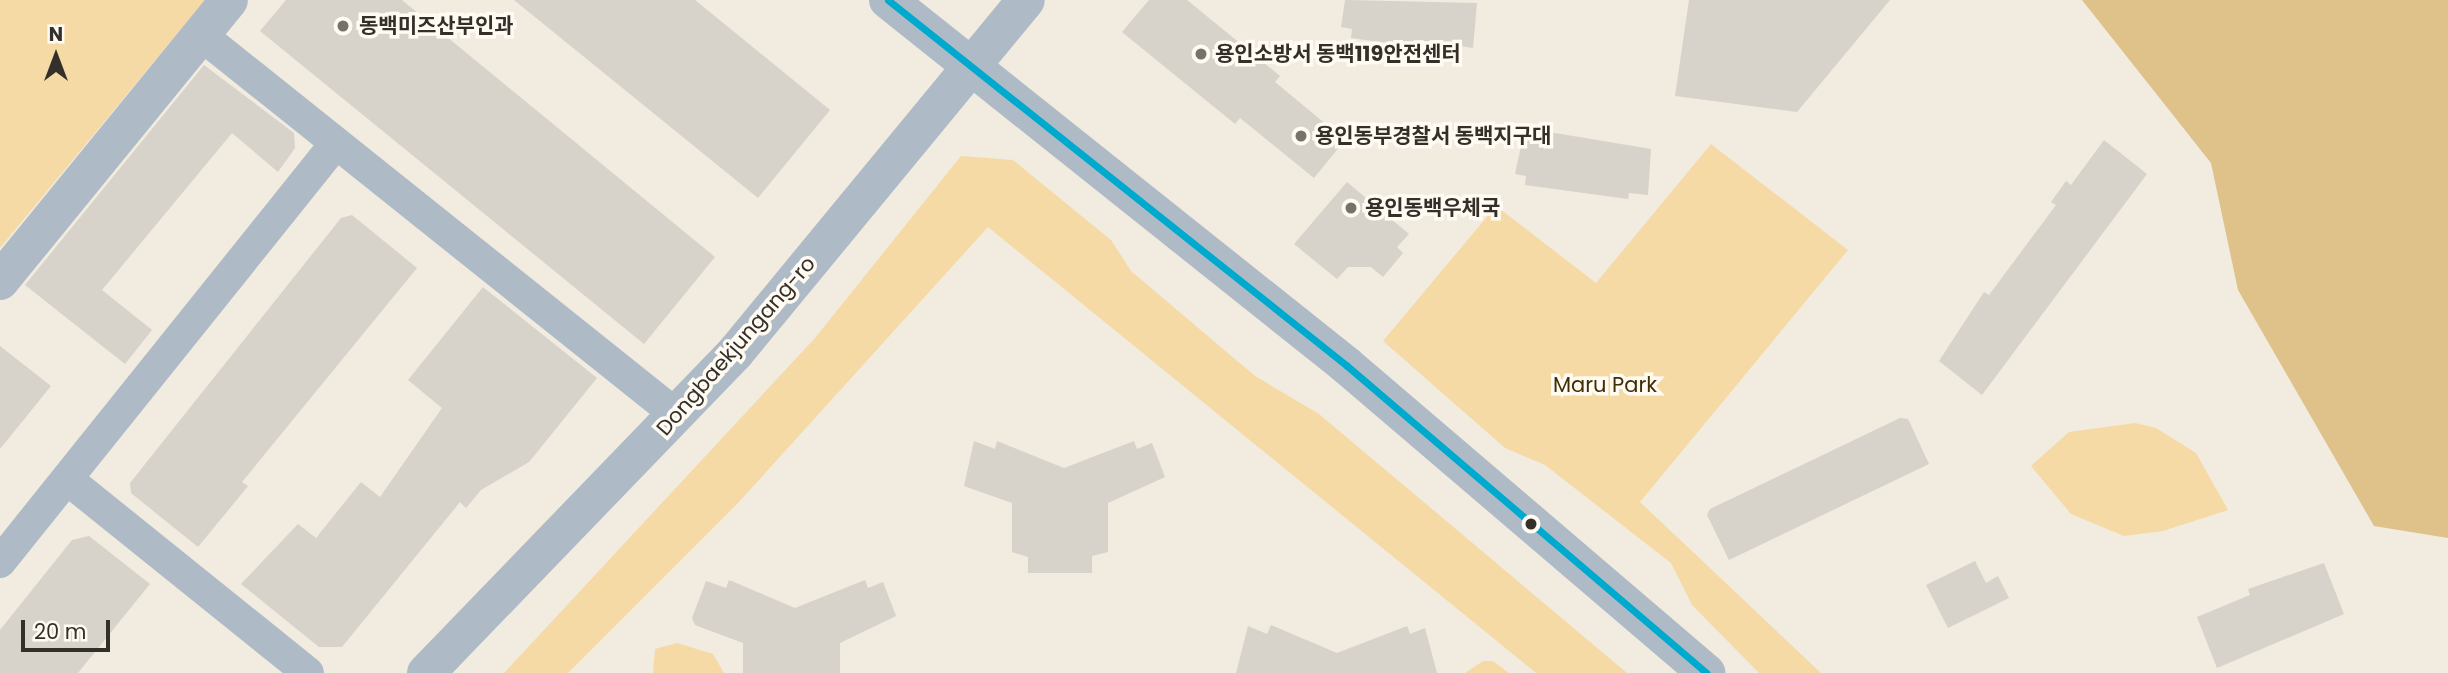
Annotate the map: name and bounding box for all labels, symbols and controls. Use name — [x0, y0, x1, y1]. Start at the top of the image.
place label: 동백미즈산부인과 — [359, 13, 514, 39]
marker: 동백미즈산부인과 — [333, 16, 353, 36]
north arrow — [21, 21, 91, 91]
text: N — [49, 21, 63, 48]
place label: 용인소방서 동백119안전센터 — [1215, 41, 1461, 67]
marker: 용인소방서 동백119안전센터 — [1193, 46, 1209, 62]
place label: 용인동부경찰서 동백지구대 — [1315, 123, 1551, 149]
marker: 용인동부경찰서 동백지구대 — [1293, 128, 1309, 144]
place label: 용인동백우체국 — [1365, 195, 1500, 221]
marker: 용인동백우체국 — [1343, 200, 1359, 216]
street label: Dongbaekjungang-ro — [651, 251, 821, 441]
park label: Maru Park — [1553, 372, 1657, 398]
unlabelled marker — [1524, 517, 1538, 531]
scale bar — [24, 606, 114, 650]
text: 20 m — [34, 617, 87, 646]

